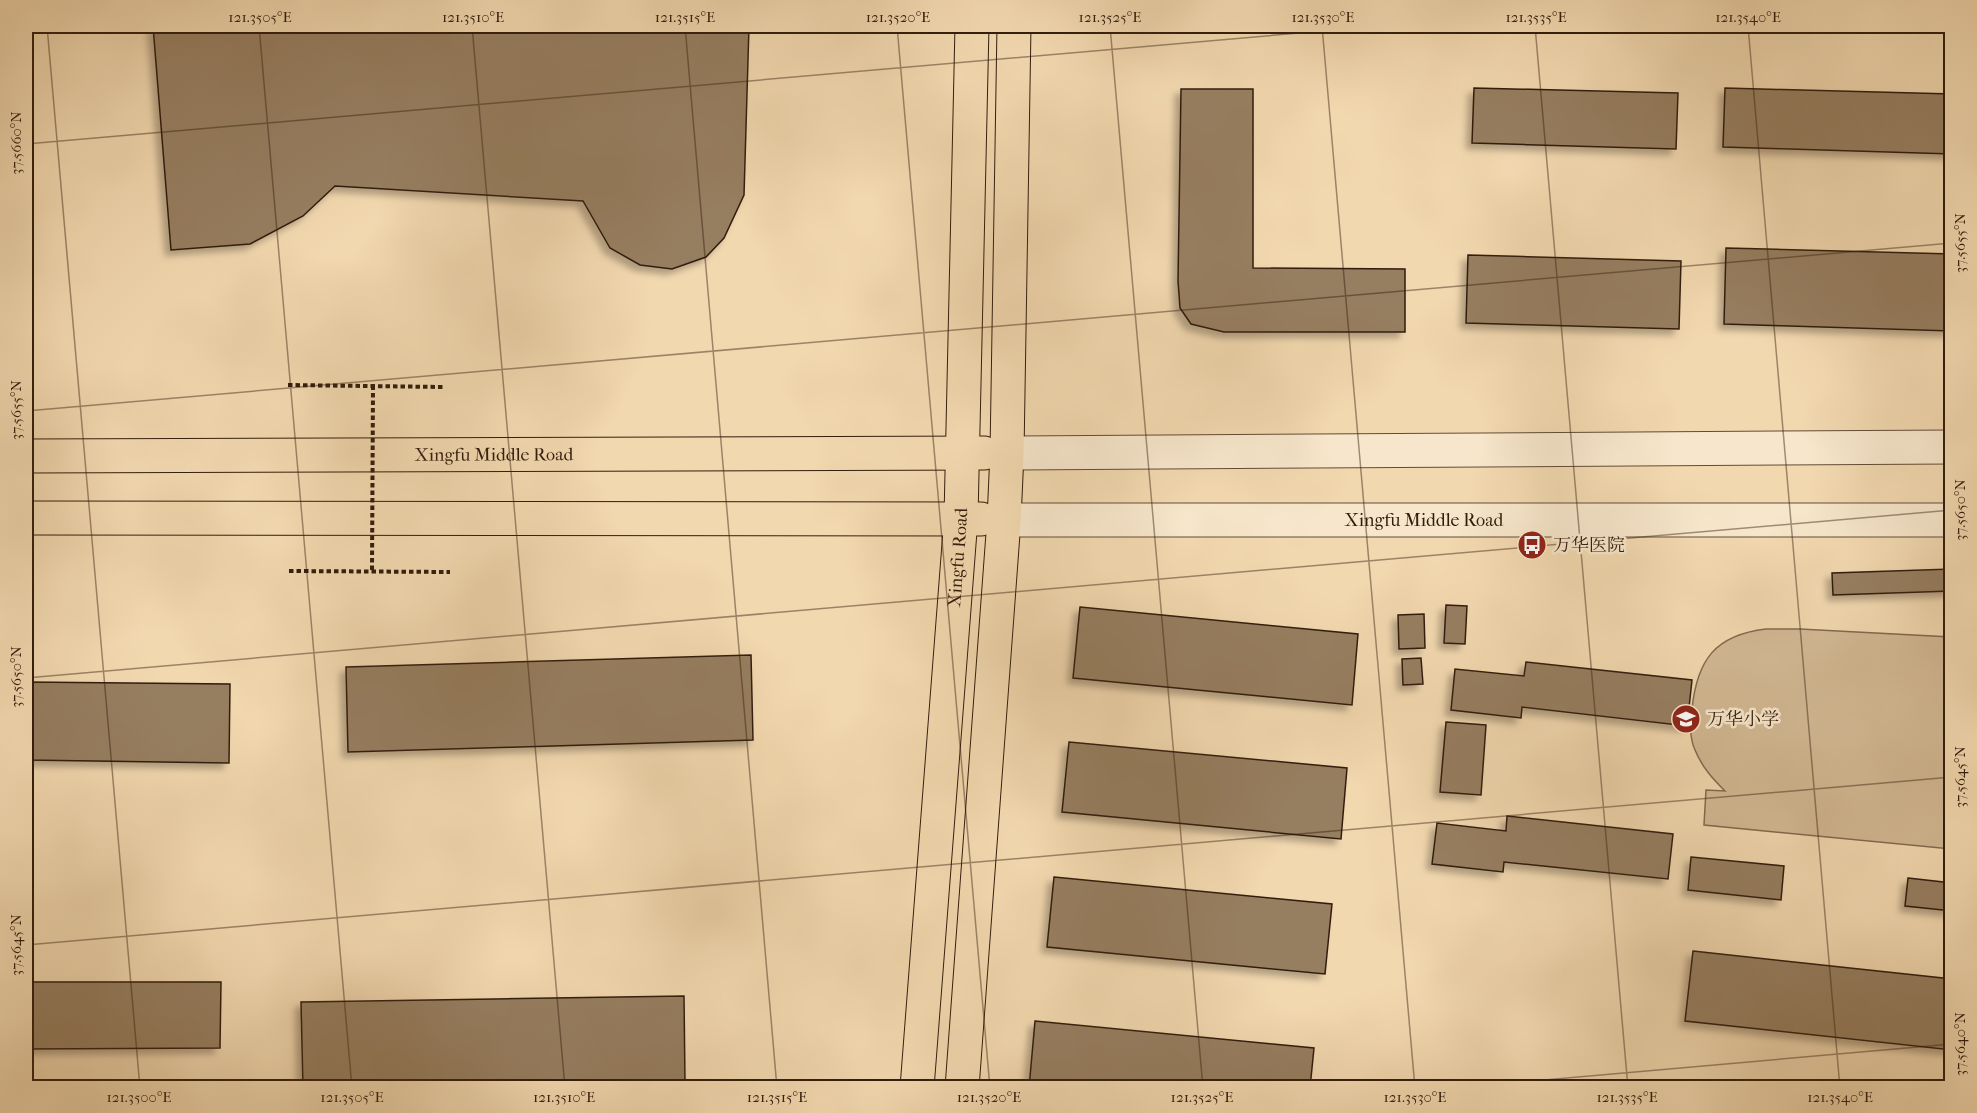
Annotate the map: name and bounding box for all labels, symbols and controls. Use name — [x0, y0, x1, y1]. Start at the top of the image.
text: 121.3505°E — [228, 8, 292, 26]
text: 121.3510°E — [442, 8, 504, 26]
text: 121.3515°E — [655, 8, 715, 26]
text: 121.3520°E — [866, 8, 930, 26]
text: 121.3525°E — [1079, 8, 1141, 26]
text: 121.3530°E — [1291, 8, 1355, 26]
text: 121.3535°E — [1505, 8, 1567, 26]
text: 121.3540°E — [1715, 8, 1781, 26]
text: 37.5660°N — [7, 111, 25, 175]
text: 37.5655°N — [1951, 212, 1969, 273]
text: 37.5655°N — [7, 379, 25, 440]
street label: Xingfu Middle Road — [415, 444, 574, 465]
text: 37.5650°N — [1951, 479, 1969, 541]
street label: Xingfu Road — [944, 507, 972, 608]
street label: Xingfu Middle Road — [1345, 510, 1504, 531]
bus stop icon: 万华医院 — [1516, 529, 1548, 561]
place label: 万华医院 — [1553, 535, 1625, 556]
text: 37.5650°N — [7, 646, 25, 708]
school or university icon: 万华小学 — [1670, 703, 1702, 735]
place label: 万华小学 — [1707, 709, 1779, 730]
text: 37.5645°N — [1951, 745, 1969, 808]
text: 37.5645°N — [7, 913, 25, 976]
text: 37.5640°N — [1951, 1011, 1969, 1076]
text: 121.3500°E — [106, 1088, 172, 1106]
text: 121.3505°E — [320, 1088, 384, 1106]
text: 121.3510°E — [533, 1088, 595, 1106]
text: 121.3515°E — [747, 1088, 807, 1106]
text: 121.3520°E — [957, 1088, 1021, 1106]
text: 121.3525°E — [1171, 1088, 1233, 1106]
text: 121.3530°E — [1383, 1088, 1447, 1106]
text: 121.3535°E — [1596, 1088, 1658, 1106]
text: 121.3540°E — [1807, 1088, 1873, 1106]

